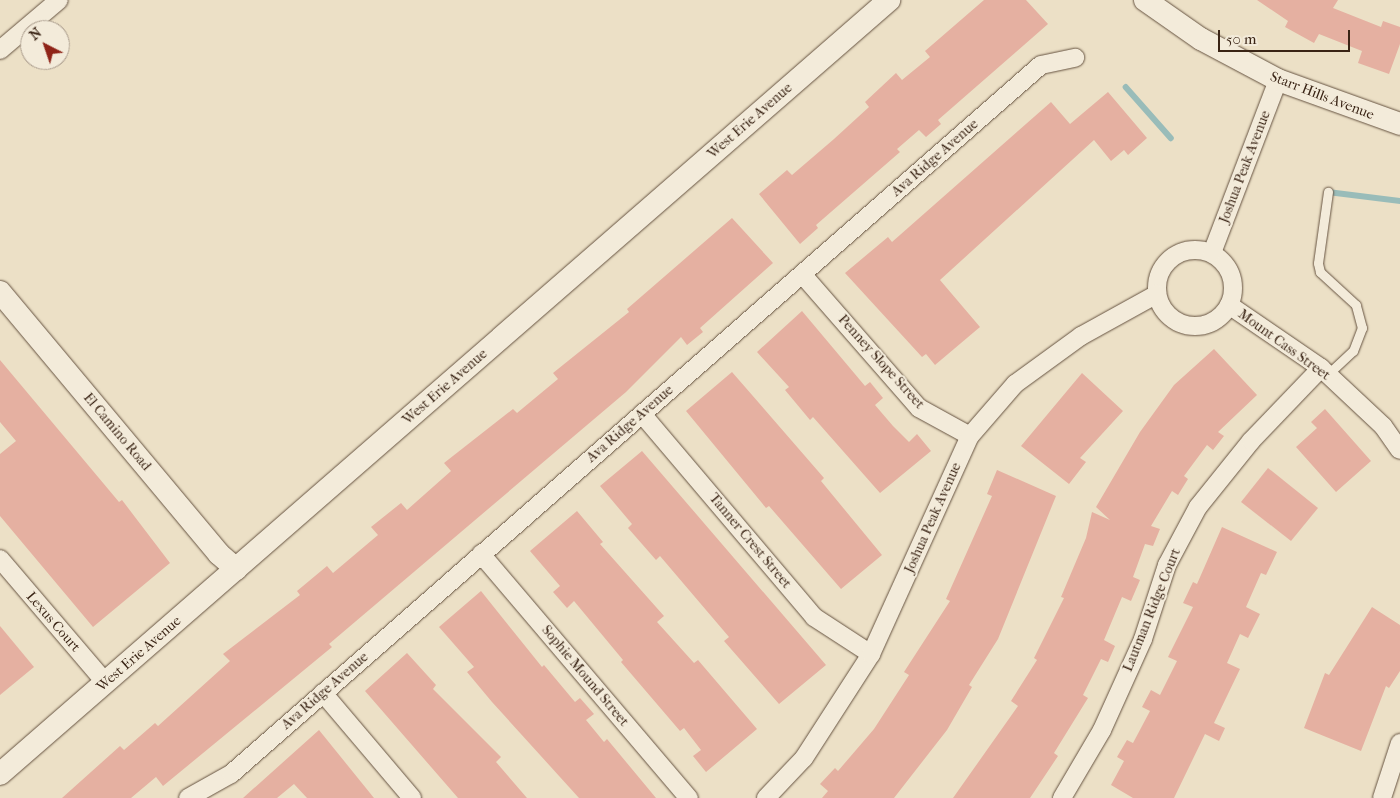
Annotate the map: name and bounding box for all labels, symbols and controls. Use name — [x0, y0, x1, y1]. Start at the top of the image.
north arrow — [20, 20, 70, 70]
scale bar — [1220, 20, 1352, 52]
text: N — [26, 24, 45, 44]
text: 50 m — [1226, 30, 1256, 48]
street label: Starr Hills Avenue — [1268, 68, 1376, 124]
street label: West Erie Avenue — [704, 80, 796, 162]
street label: Joshua Peak Avenue — [1216, 108, 1274, 226]
street label: Ava Ridge Avenue — [888, 116, 982, 200]
street label: Mount Cass Street — [1235, 306, 1333, 384]
street label: Penney Slope Street — [834, 311, 928, 413]
street label: West Erie Avenue — [399, 346, 491, 428]
street label: Ava Ridge Avenue — [583, 382, 677, 466]
street label: El Camino Road — [80, 390, 154, 474]
street label: Joshua Peak Avenue — [901, 460, 965, 576]
street label: Tanner Crest Street — [705, 490, 795, 592]
street label: Lautman Ridge Court — [1120, 546, 1184, 674]
street label: Lexus Court — [22, 589, 84, 655]
street label: West Erie Avenue — [93, 613, 185, 695]
street label: Sophie Mound Street — [538, 622, 632, 730]
street label: Ava Ridge Avenue — [278, 649, 372, 733]

